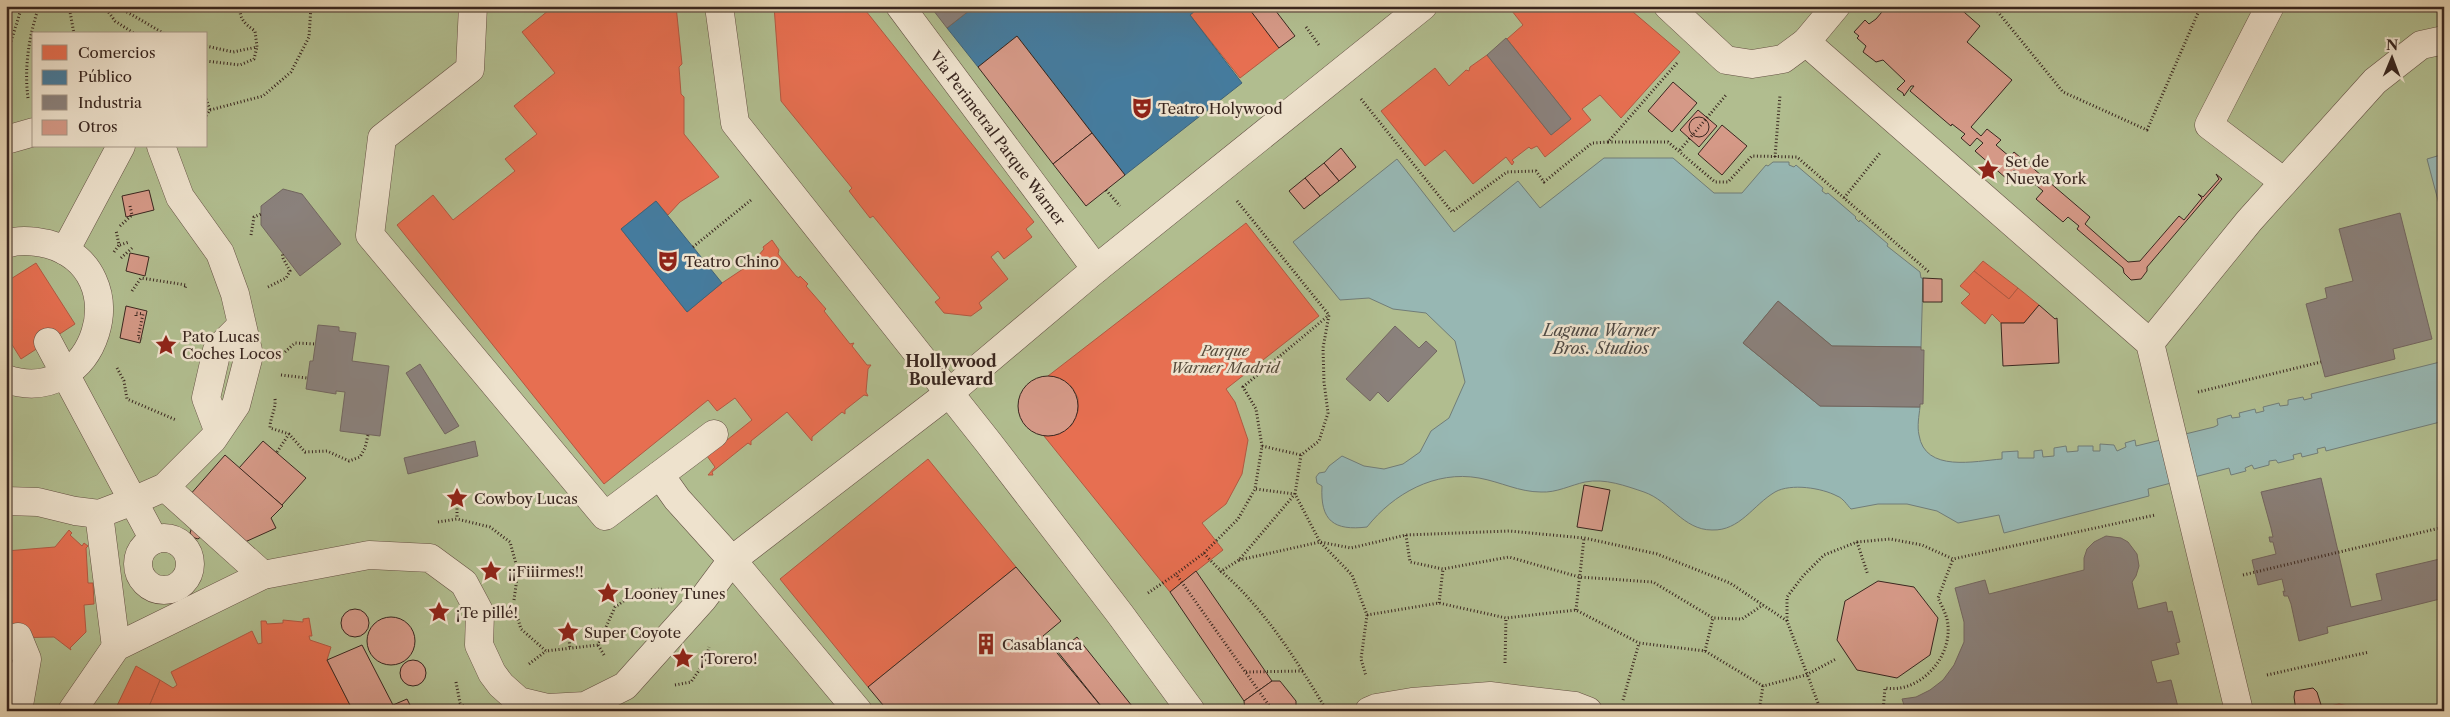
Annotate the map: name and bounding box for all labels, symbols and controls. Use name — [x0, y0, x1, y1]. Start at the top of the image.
legend — [32, 32, 208, 148]
north arrow — [2368, 32, 2418, 82]
text: N — [2386, 36, 2398, 54]
text: Comercios — [78, 43, 155, 62]
street label: Via Perimetral Parque Warner — [926, 46, 1070, 230]
text: Público — [78, 67, 132, 86]
text: Industria — [78, 93, 142, 112]
theatre icon: Teatro Holywood — [1129, 95, 1155, 121]
place label: Teatro Holywood — [1158, 99, 1283, 118]
text: Otros — [78, 117, 118, 136]
place label: Set de Nueva York — [2005, 152, 2088, 188]
place icon: Set de Nueva York — [1975, 157, 2001, 183]
theatre icon: Teatro Chino — [655, 248, 681, 274]
place label: Teatro Chino — [684, 252, 779, 271]
water label: Laguna Warner Bros. Studios — [1541, 320, 1661, 358]
place label: Pato Lucas Coches Locos — [182, 327, 282, 363]
place icon: Pato Lucas Coches Locos — [153, 332, 179, 358]
park label: Parque Warner Madrid — [1171, 341, 1281, 377]
district label: Hollywood Boulevard — [905, 351, 997, 389]
place icon: Cowboy Lucas — [444, 485, 470, 511]
place label: Cowboy Lucas — [474, 489, 578, 508]
place icon: ¡¡Fiiirmes!! — [478, 558, 504, 584]
place label: ¡¡Fiiirmes!! — [508, 562, 584, 581]
place icon: Looney Tunes — [595, 580, 621, 606]
place label: Looney Tunes — [624, 584, 725, 603]
place icon: ¡Te pillé! — [426, 599, 452, 625]
place label: ¡Te pillé! — [456, 603, 518, 622]
place icon: Super Coyote — [555, 619, 581, 645]
place label: Super Coyote — [584, 623, 681, 642]
building icon: Casablanca — [973, 631, 999, 657]
place label: Casablanca — [1002, 635, 1083, 654]
place icon: ¡Torero! — [670, 645, 696, 671]
place label: ¡Torero! — [700, 649, 757, 668]

